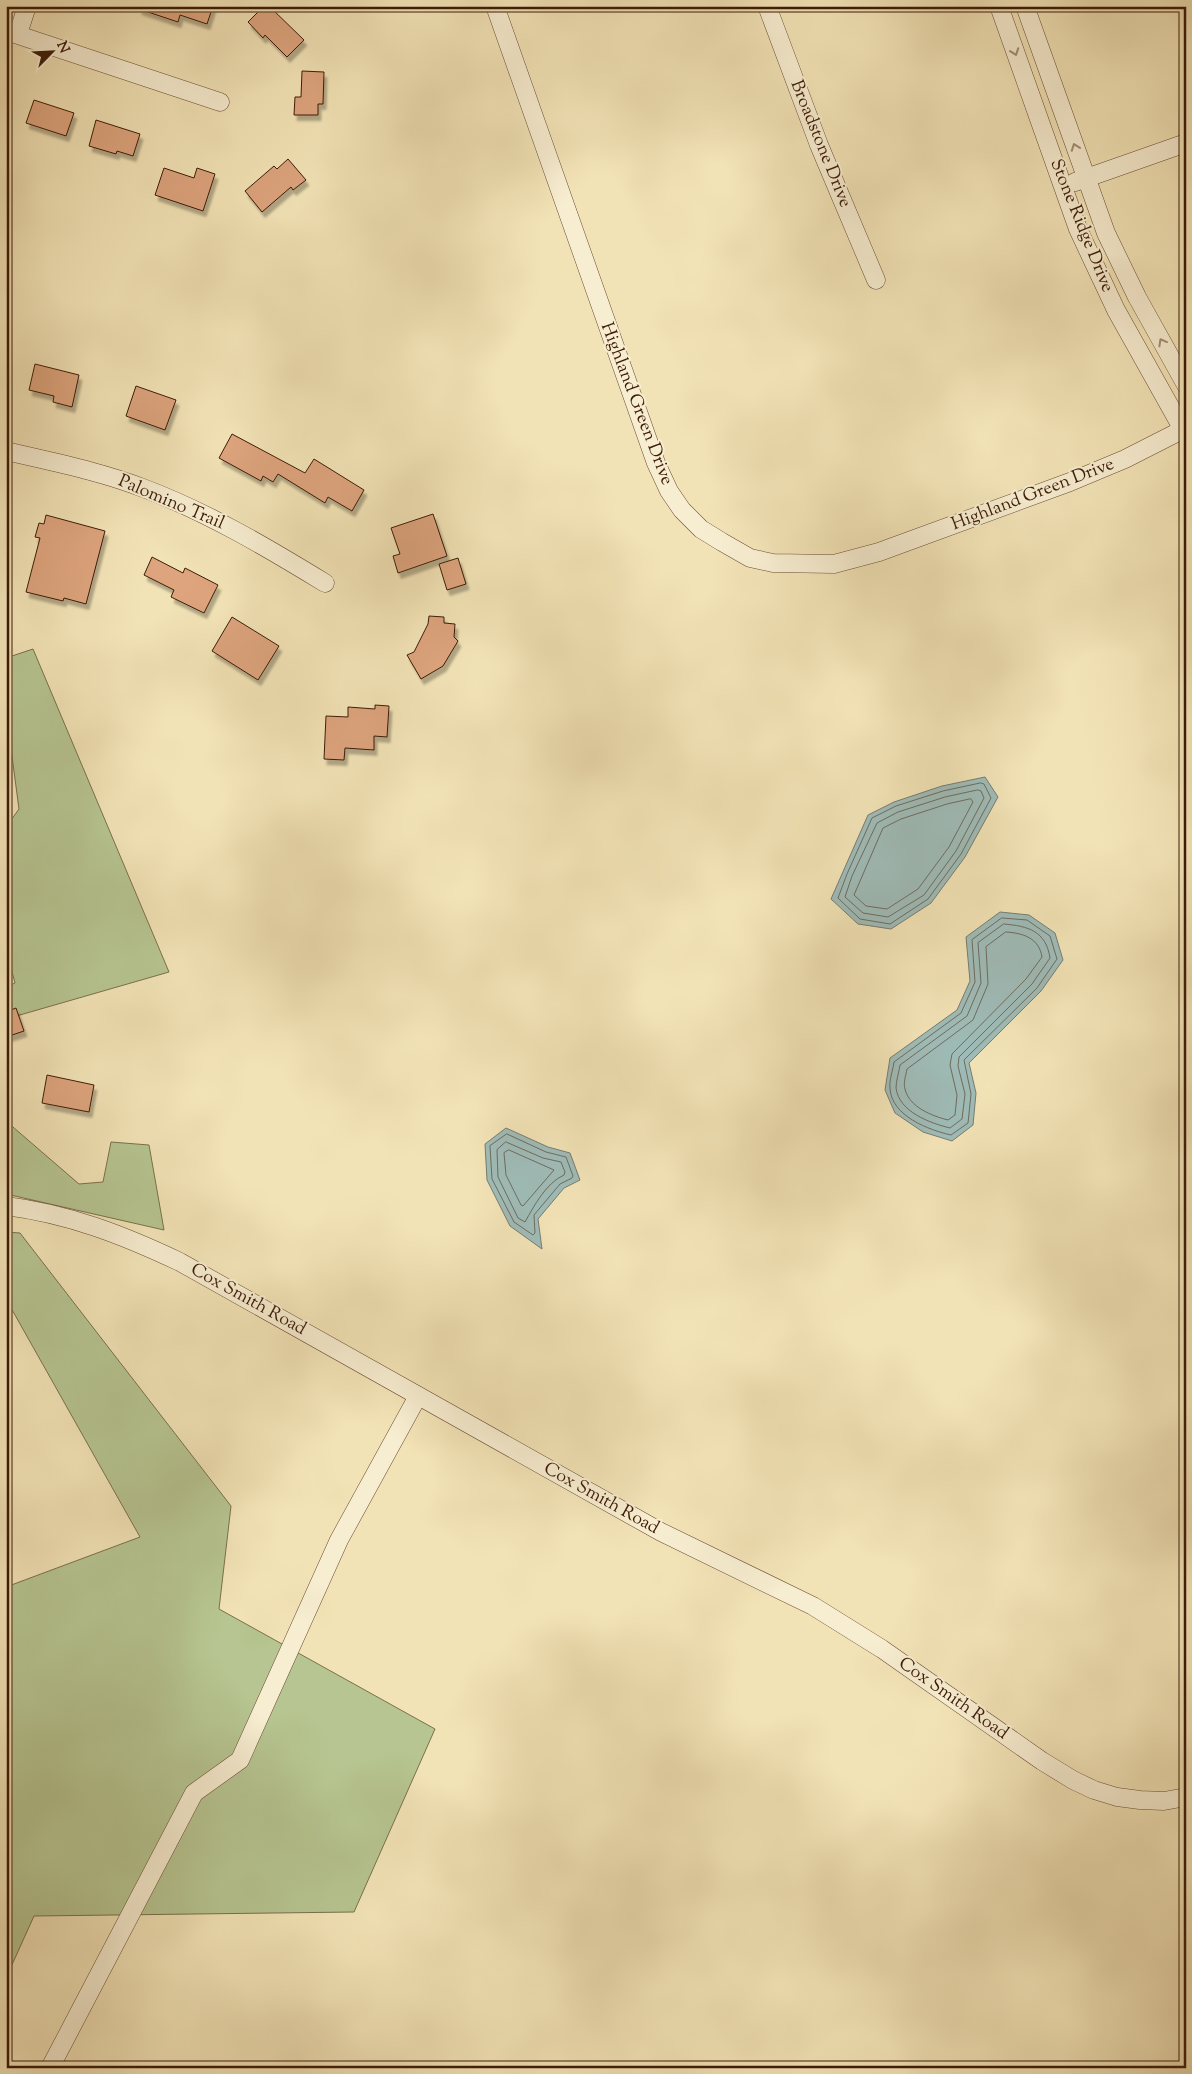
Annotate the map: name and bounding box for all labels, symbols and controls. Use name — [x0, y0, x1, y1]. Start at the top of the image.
north arrow — [28, 28, 78, 78]
text: N — [51, 38, 73, 57]
one-way arrow — [1009, 47, 1019, 56]
street label: Broadstone Drive — [783, 76, 857, 212]
one-way arrow — [1071, 143, 1081, 151]
street label: Stone Ridge Drive — [1042, 155, 1120, 297]
street label: Highland Green Drive — [593, 319, 679, 489]
one-way arrow — [1158, 339, 1168, 348]
street label: Highland Green Drive — [948, 452, 1118, 538]
street label: Palomino Trail — [114, 469, 228, 537]
street label: Cox Smith Road — [185, 1257, 311, 1343]
street label: Cox Smith Road — [538, 1456, 664, 1542]
street label: Cox Smith Road — [893, 1651, 1013, 1747]

